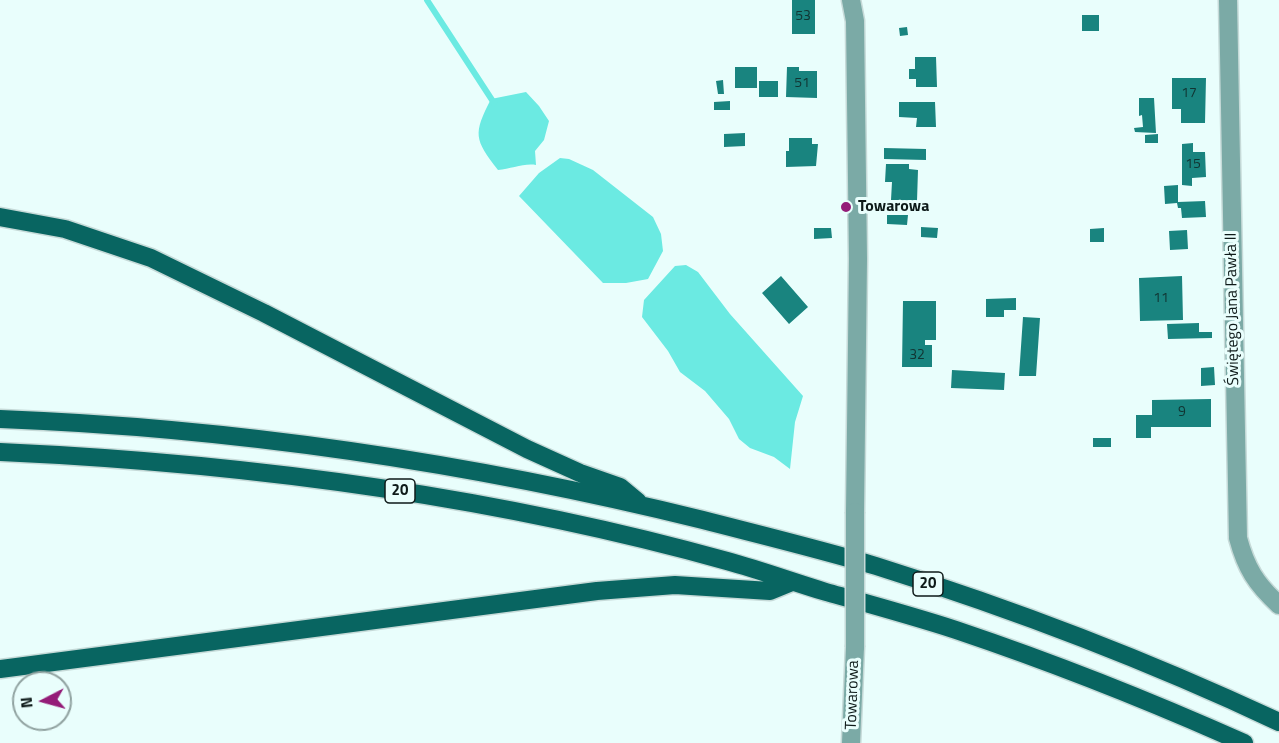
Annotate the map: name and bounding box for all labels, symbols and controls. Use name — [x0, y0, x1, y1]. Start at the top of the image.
house number: 53 — [795, 9, 811, 25]
house number: 51 — [794, 76, 810, 92]
house number: 17 — [1181, 86, 1197, 102]
house number: 15 — [1185, 157, 1201, 173]
place label: Towarowa — [858, 197, 929, 217]
marker: Towarowa — [839, 200, 853, 214]
street label: Świętego Jana Pawła II — [1222, 232, 1244, 386]
house number: 11 — [1153, 291, 1169, 307]
house number: 32 — [909, 348, 925, 364]
house number: 9 — [1178, 405, 1186, 421]
road number: 20 — [385, 479, 415, 503]
road number: 20 — [913, 572, 943, 596]
street label: Towarowa — [842, 660, 864, 730]
north arrow — [12, 671, 72, 731]
text: N — [14, 696, 39, 709]

